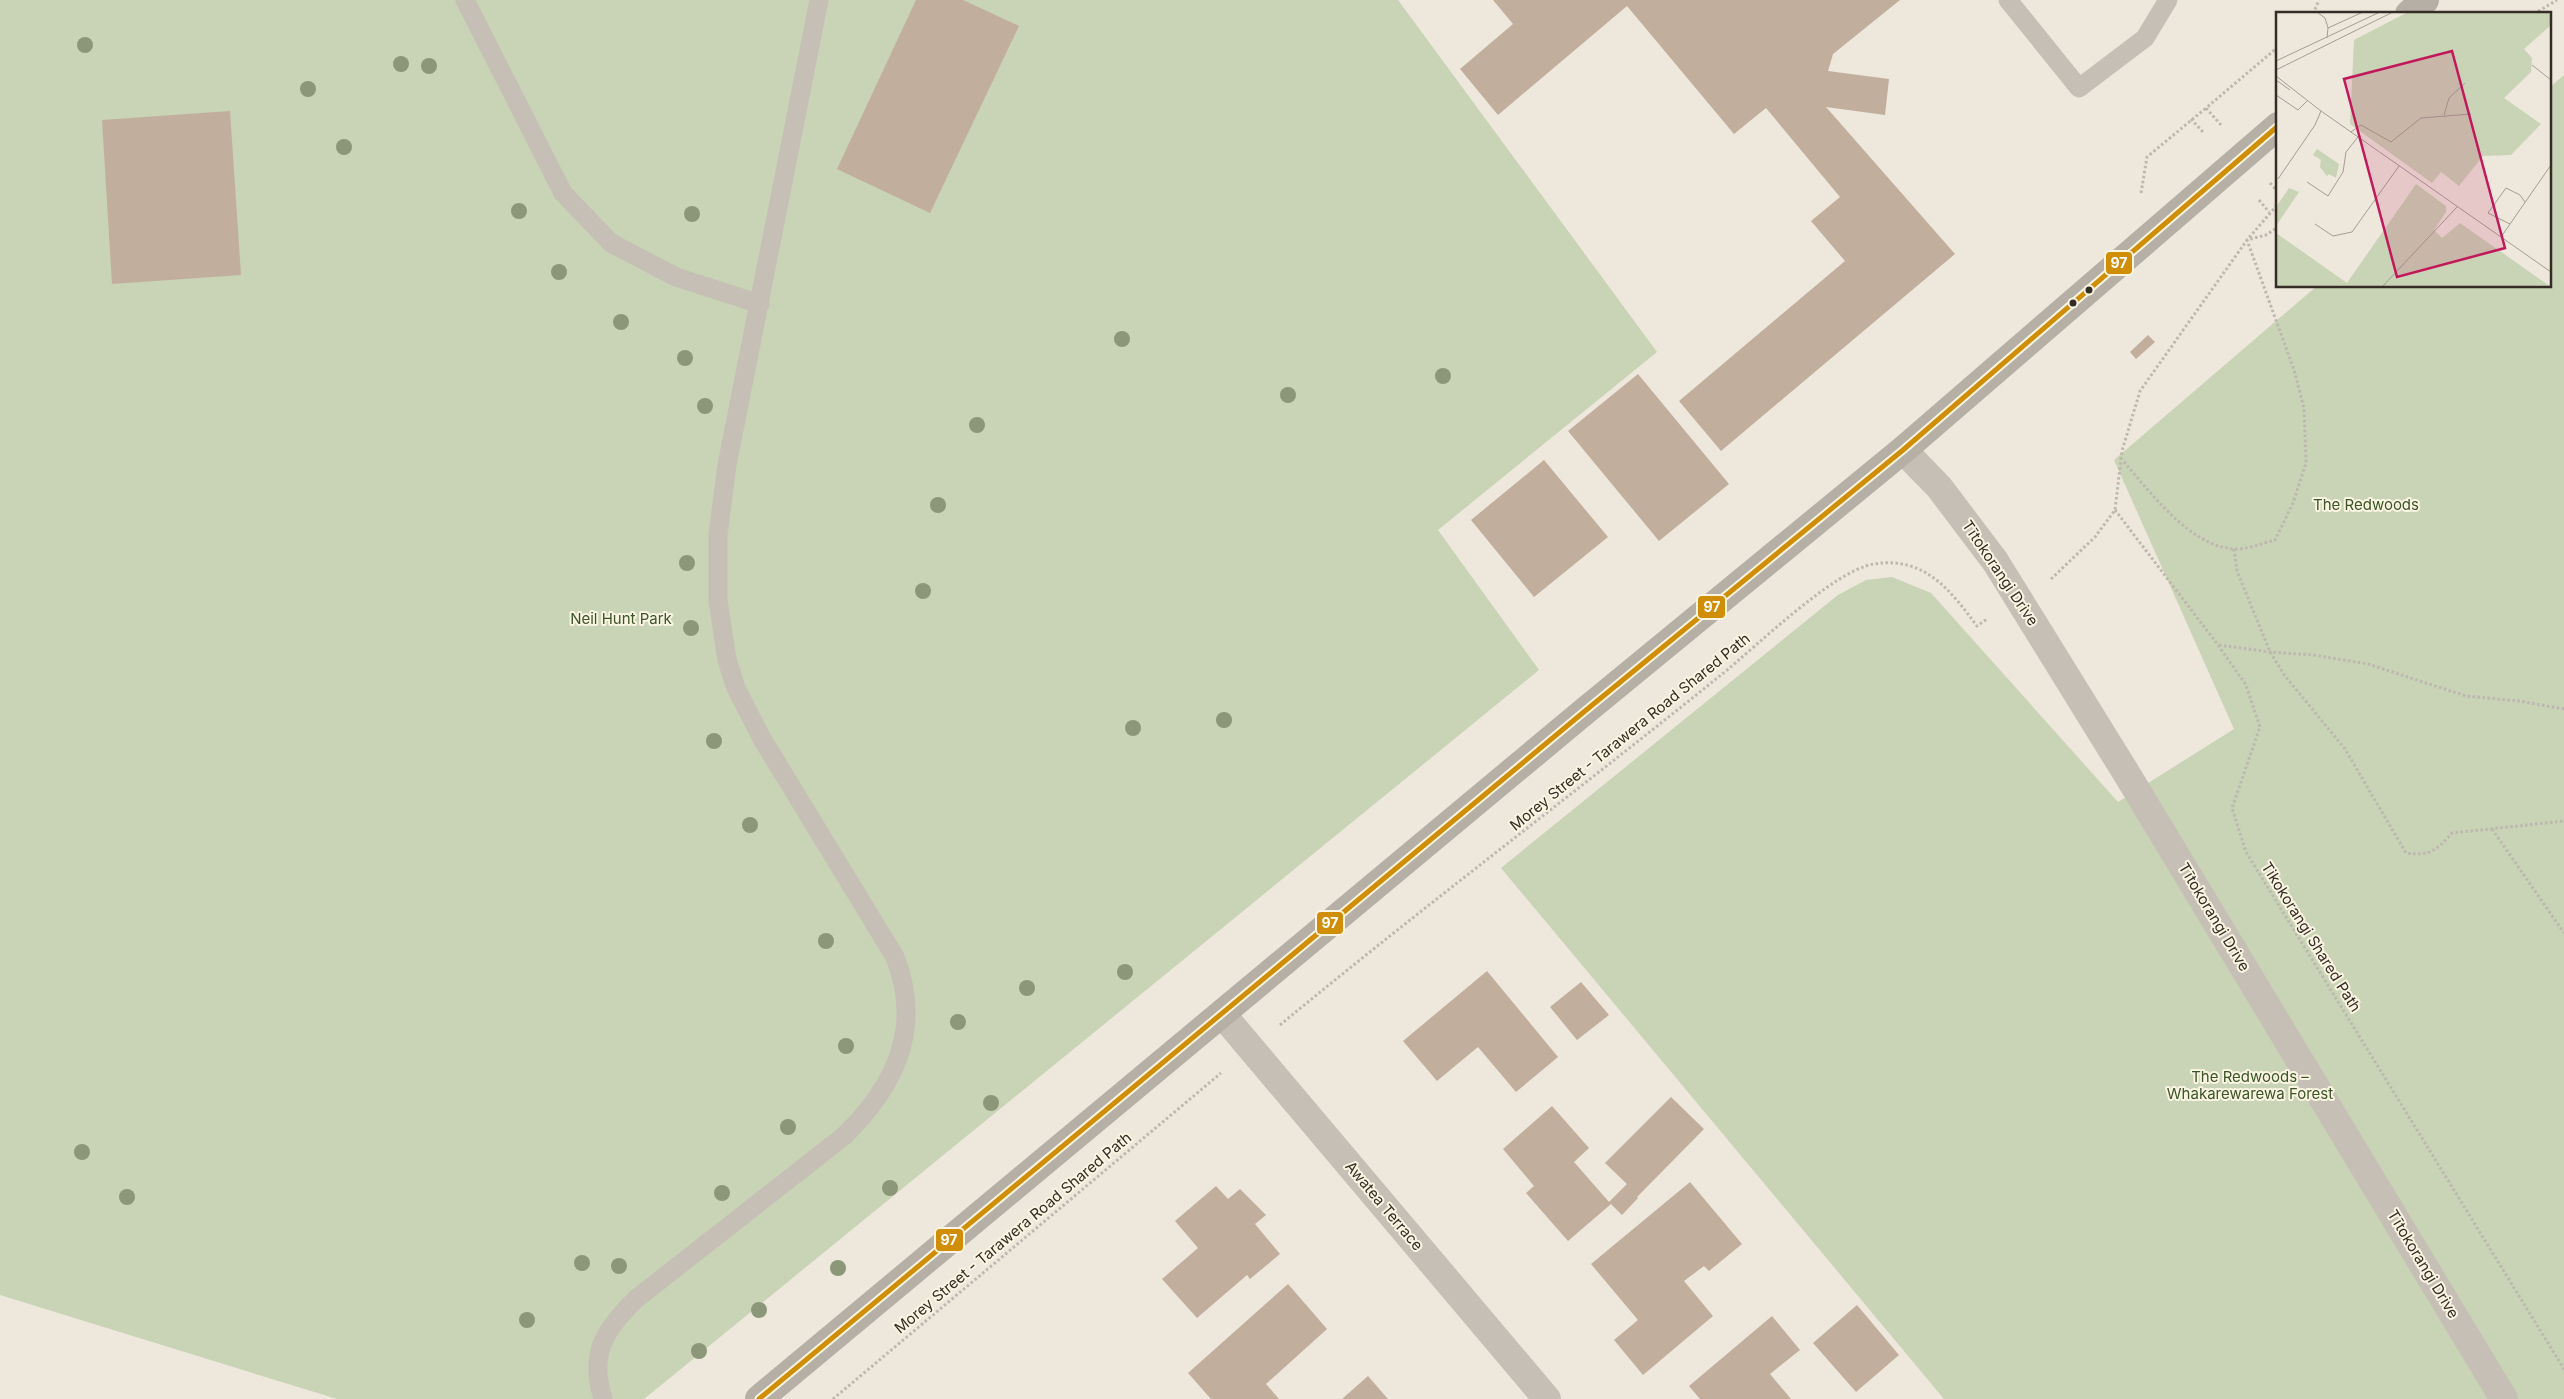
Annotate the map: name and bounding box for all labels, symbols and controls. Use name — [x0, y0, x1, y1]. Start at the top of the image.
inset map — [2276, 12, 2552, 288]
line badge: 97 — [2105, 251, 2133, 275]
text: 97 — [2111, 254, 2127, 271]
unlabelled marker — [2084, 285, 2094, 295]
unlabelled marker — [2068, 298, 2078, 308]
park label: The Redwoods — [2313, 495, 2419, 514]
street label: Tītokorangi Drive — [1958, 516, 2043, 629]
line badge: 97 — [1697, 595, 1726, 619]
text: 97 — [1704, 598, 1720, 615]
park label: Neil Hunt Park — [570, 609, 673, 628]
street label: Morey Street - Tarawera Road Shared Path — [1506, 629, 1754, 834]
street label: Tikokorangi Shared Path — [2257, 858, 2365, 1015]
street label: Tītokorangi Drive — [2175, 859, 2254, 974]
line badge: 97 — [1316, 911, 1344, 935]
text: 97 — [1322, 914, 1338, 931]
park label: The Redwoods – Whakarewarewa Forest — [2167, 1067, 2333, 1103]
street label: Morey Street - Tarawera Road Shared Path — [890, 1128, 1135, 1337]
street label: Awatea Terrace — [1341, 1157, 1427, 1254]
street label: Tītokorangi Drive — [2384, 1206, 2463, 1321]
line badge: 97 — [935, 1228, 964, 1252]
text: 97 — [941, 1231, 957, 1248]

